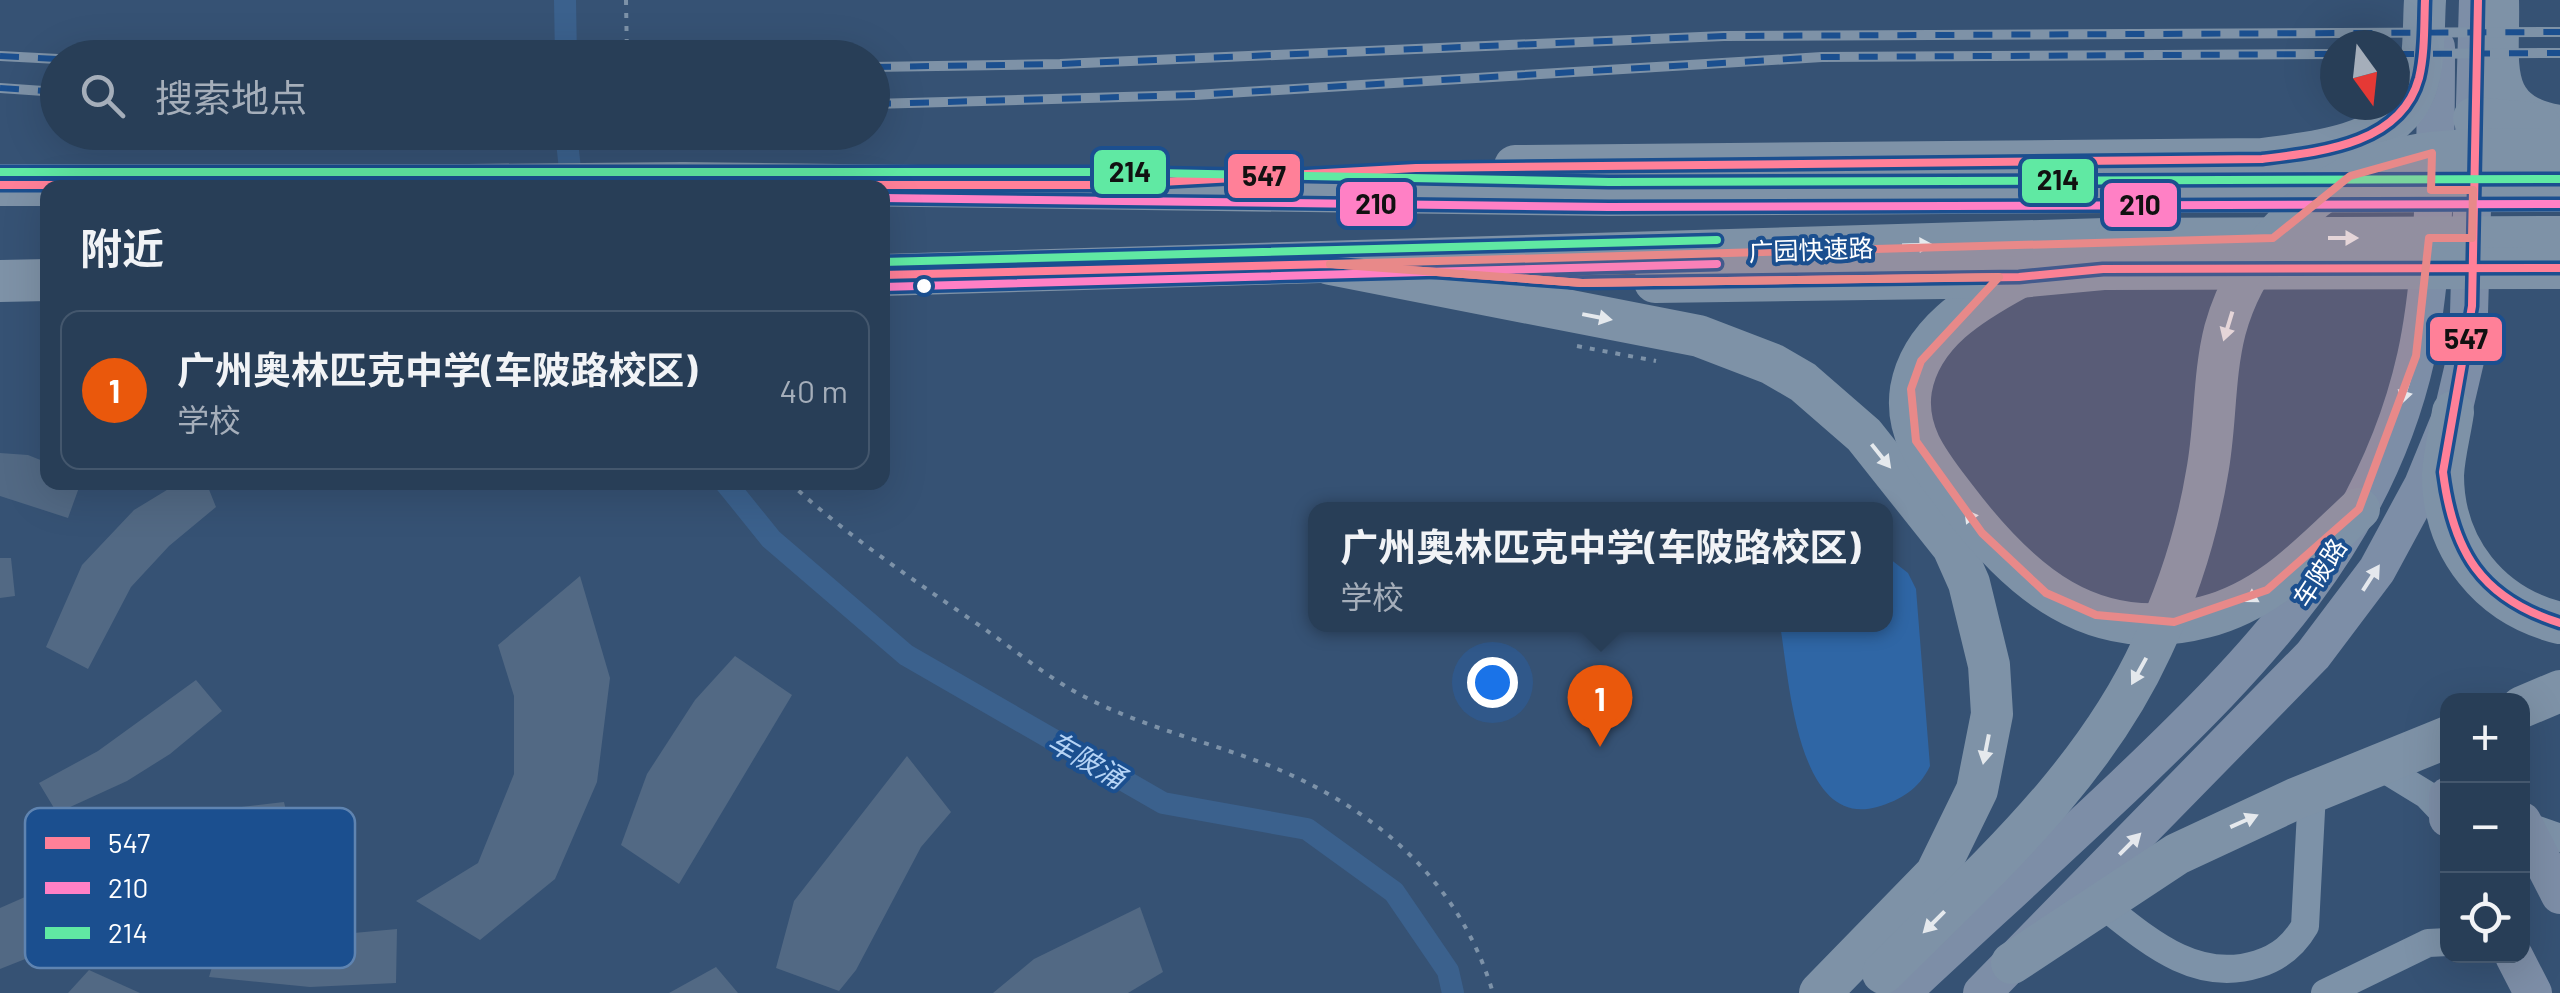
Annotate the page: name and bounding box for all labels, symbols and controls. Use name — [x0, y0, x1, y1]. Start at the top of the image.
north arrow — [2320, 30, 2410, 120]
search box — [40, 40, 890, 150]
icon: search — [75, 68, 130, 123]
text: 搜索地点 — [155, 74, 307, 120]
line badge: 214 — [1092, 148, 1168, 196]
line badge: 547 — [1226, 152, 1302, 200]
text: 214 — [1109, 154, 1151, 188]
line badge: 214 — [2020, 157, 2096, 205]
text: 547 — [1242, 158, 1286, 192]
text: 214 — [2037, 162, 2079, 196]
line badge: 210 — [1338, 180, 1415, 228]
line badge: 210 — [2102, 181, 2179, 229]
text: 210 — [1355, 186, 1397, 220]
text: 210 — [2119, 187, 2161, 221]
text: 附近 — [80, 222, 164, 272]
one-way arrow — [2327, 230, 2359, 246]
street label: 广园快速路 — [1748, 232, 1874, 266]
one-way arrow — [1902, 237, 1934, 253]
unlabelled marker — [914, 276, 934, 296]
one-way arrow — [1582, 309, 1613, 325]
one-way arrow — [2220, 311, 2235, 342]
line badge: 547 — [2428, 315, 2504, 363]
text: 547 — [2444, 321, 2488, 355]
text: 广州奥林匹克中学(车陂路校区) — [177, 346, 697, 392]
text: 1 — [109, 371, 120, 409]
text: 40 m — [779, 371, 848, 409]
one-way arrow — [2398, 375, 2413, 405]
text: 学校 — [177, 400, 241, 438]
one-way arrow — [1870, 443, 1891, 468]
popup — [1308, 502, 1893, 632]
one-way arrow — [1964, 509, 1985, 535]
text: 广州奥林匹克中学(车陂路校区) — [1340, 523, 1861, 569]
street label: 车陂路 — [2286, 532, 2352, 612]
one-way arrow — [2362, 565, 2380, 592]
text: 学校 — [1340, 577, 1404, 615]
one-way arrow — [2244, 584, 2272, 602]
your location — [1467, 657, 1518, 708]
one-way arrow — [2130, 657, 2147, 686]
pin: 1 — [1568, 664, 1632, 747]
map controls — [2440, 693, 2530, 963]
button: + — [2440, 693, 2530, 783]
water label: 车陂涌 — [1042, 723, 1134, 796]
one-way arrow — [1978, 734, 1994, 765]
button: − — [2440, 783, 2530, 873]
legend — [25, 808, 355, 968]
one-way arrow — [2230, 813, 2259, 830]
text: 547 — [108, 825, 150, 859]
one-way arrow — [2118, 833, 2141, 857]
text: 210 — [108, 870, 148, 904]
button: locate — [2440, 873, 2530, 963]
one-way arrow — [1923, 909, 1947, 933]
text: 214 — [108, 915, 148, 949]

